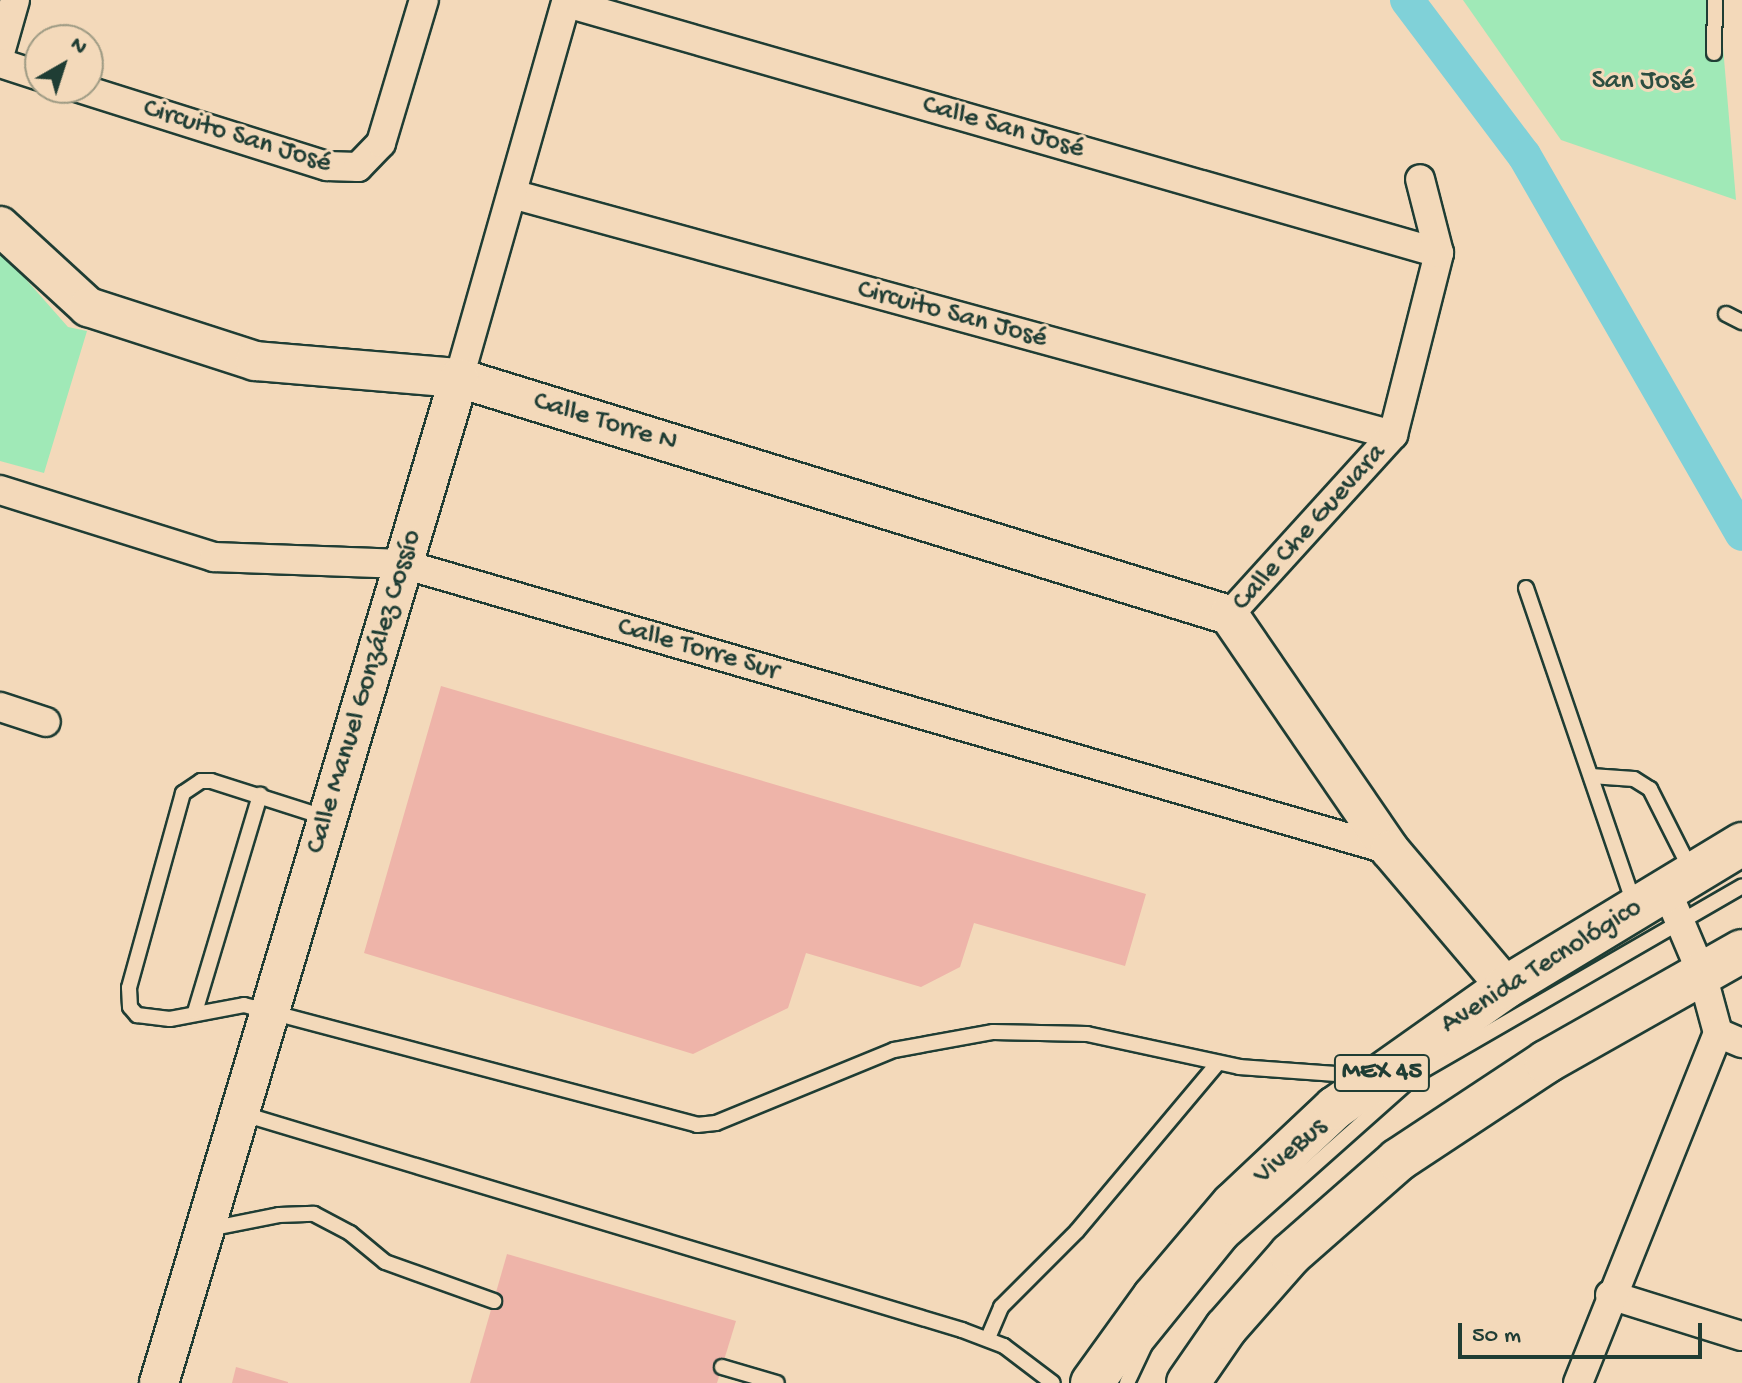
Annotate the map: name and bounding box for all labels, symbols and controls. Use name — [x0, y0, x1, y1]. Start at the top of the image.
north arrow — [24, 24, 104, 104]
text: N — [64, 32, 92, 62]
park label: San José — [1592, 65, 1694, 99]
street label: Calle San José — [918, 89, 1088, 167]
street label: Circuito San José — [139, 92, 335, 182]
street label: Circuito San José — [853, 274, 1051, 356]
street label: Calle Torre N — [529, 385, 681, 461]
street label: Calle Che Guevara — [1226, 437, 1394, 619]
street label: Calle Manuel González Cossío — [300, 526, 430, 858]
street label: Calle Torre Sur — [613, 611, 783, 689]
street label: Avenida Tecnológico — [1435, 892, 1649, 1042]
road number: MEX 45 — [1332, 1051, 1432, 1095]
street label: ViveBus — [1247, 1111, 1335, 1193]
scale bar — [1462, 1307, 1706, 1357]
text: 50 m — [1472, 1322, 1521, 1351]

